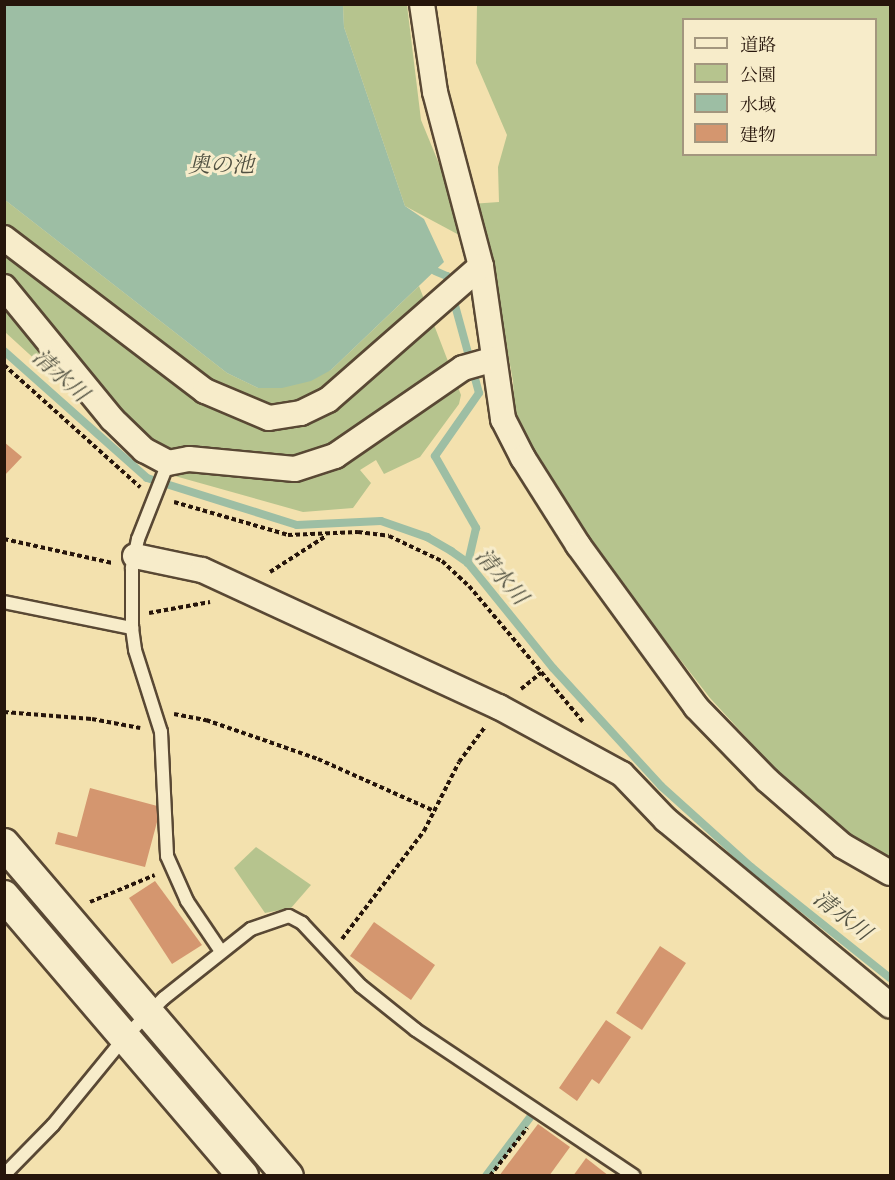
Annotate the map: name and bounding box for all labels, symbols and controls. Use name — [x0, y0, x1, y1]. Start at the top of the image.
legend — [682, 18, 877, 156]
text: 道路 — [740, 35, 776, 57]
text: 公園 — [740, 65, 776, 87]
text: 水域 — [740, 95, 776, 117]
text: 建物 — [740, 125, 776, 147]
water label: 奥の池 — [188, 153, 254, 179]
water label: 清水川 — [27, 344, 93, 408]
water label: 清水川 — [469, 543, 533, 611]
water label: 清水川 — [808, 885, 876, 947]

